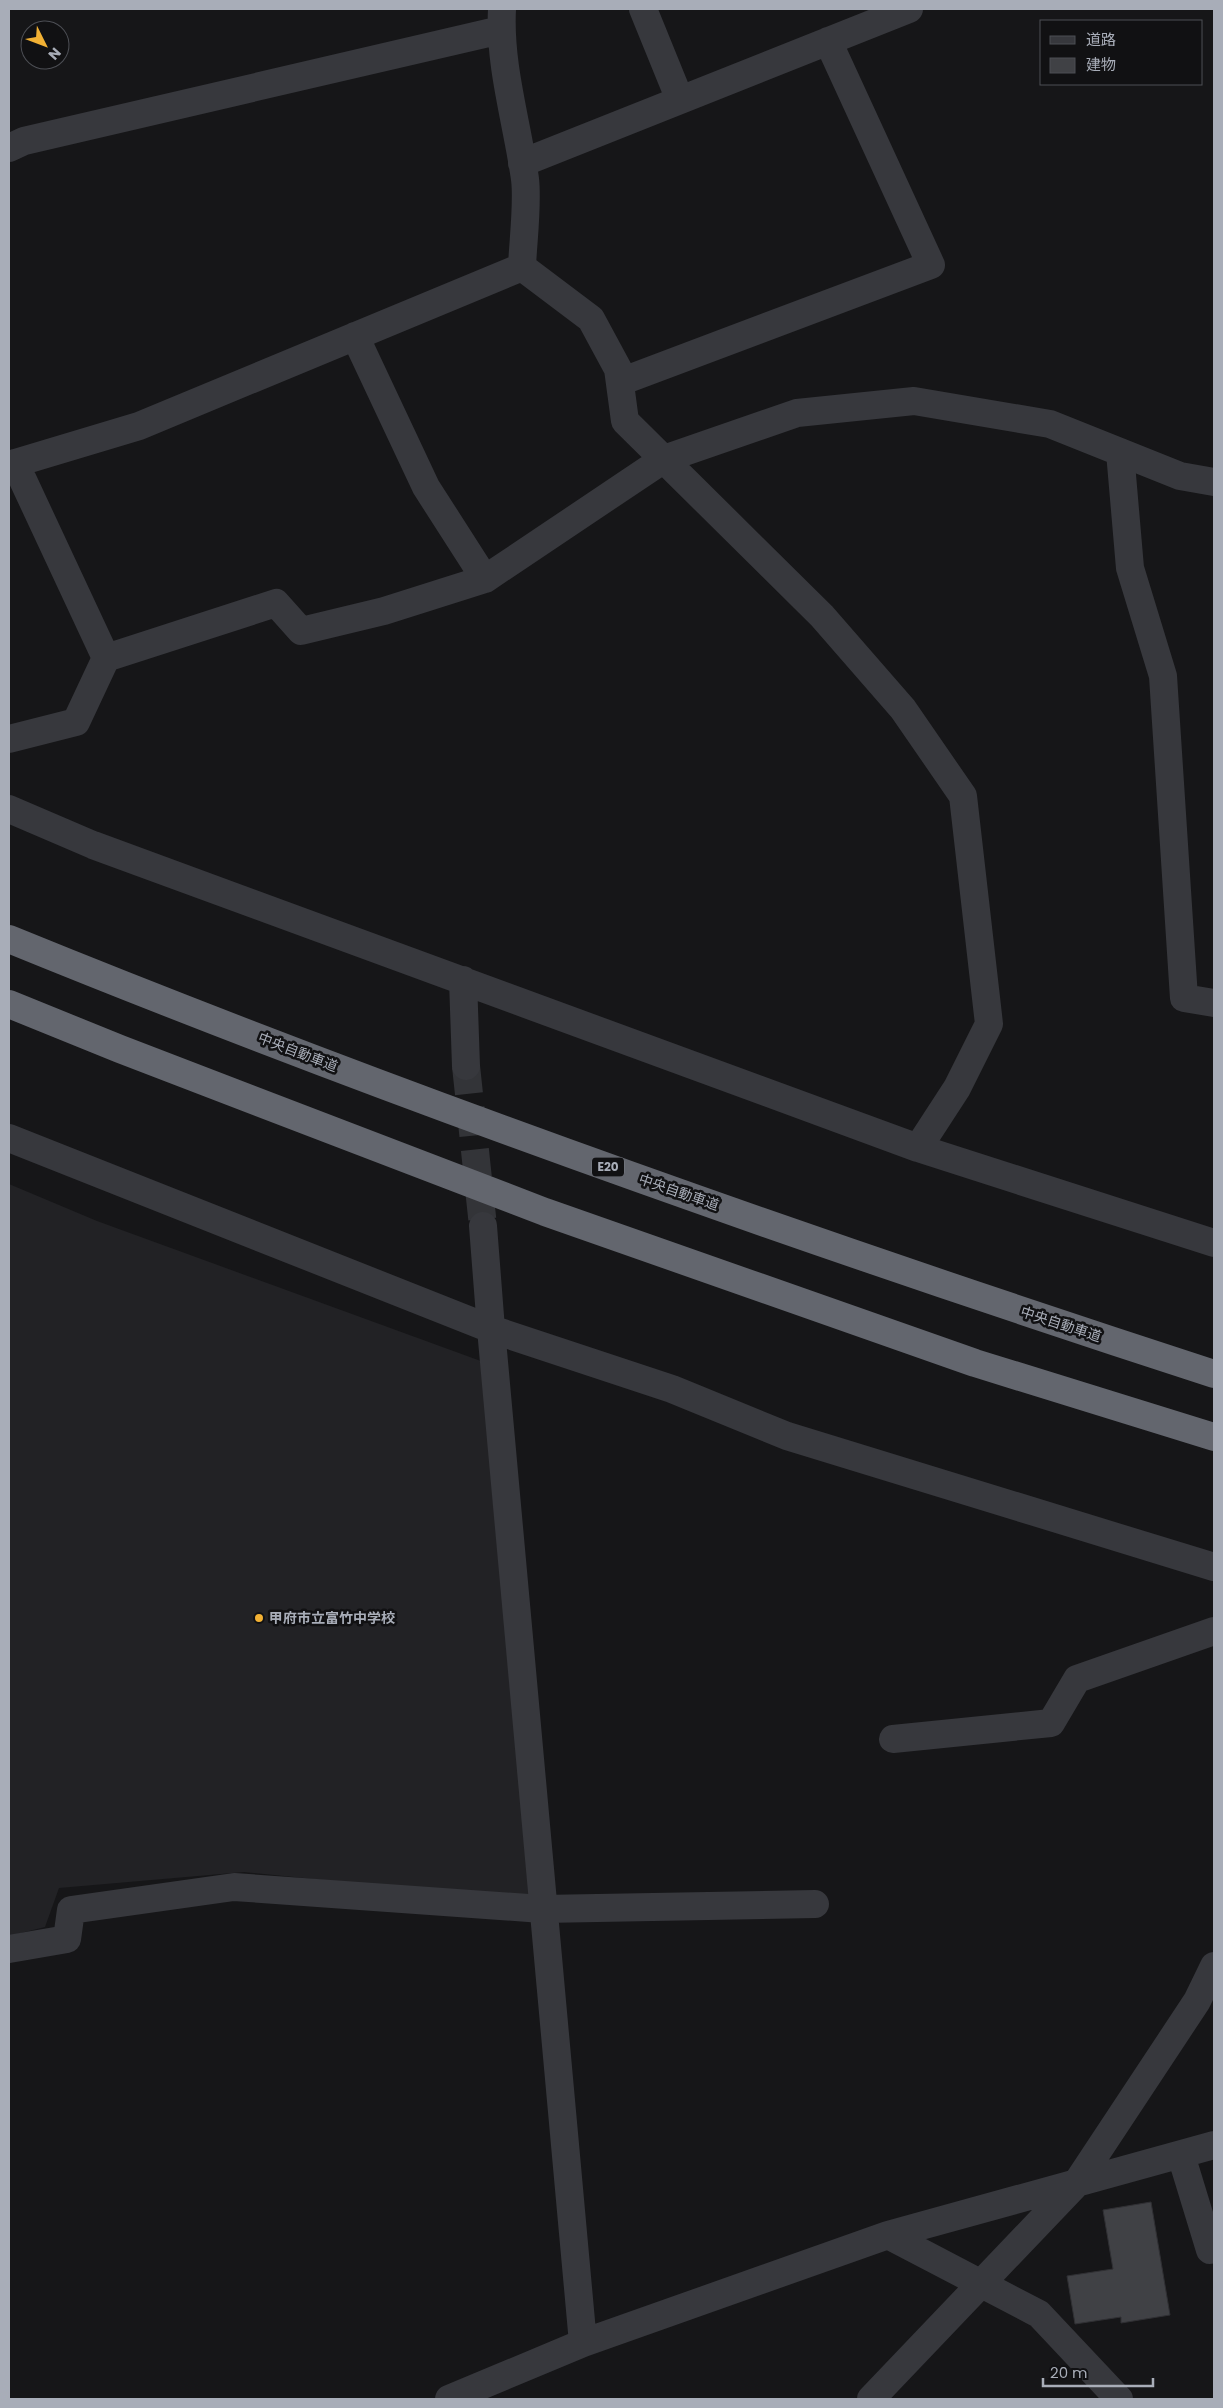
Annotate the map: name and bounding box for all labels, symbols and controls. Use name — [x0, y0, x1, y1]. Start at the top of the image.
north arrow — [20, 20, 70, 70]
legend — [1040, 20, 1203, 85]
text: 道路 — [1086, 29, 1116, 50]
text: N — [44, 43, 66, 64]
text: 建物 — [1086, 54, 1116, 75]
street label: 中央自動車道 — [255, 1028, 341, 1076]
road number: E20 — [592, 1158, 624, 1176]
street label: 中央自動車道 — [636, 1169, 722, 1215]
street label: 中央自動車道 — [1018, 1302, 1104, 1346]
place label: 甲府市立富竹中学校 — [269, 1608, 395, 1628]
marker: 甲府市立富竹中学校 — [253, 1612, 265, 1624]
scale bar — [1043, 2356, 1153, 2388]
text: 20 m — [1050, 2362, 1088, 2383]

